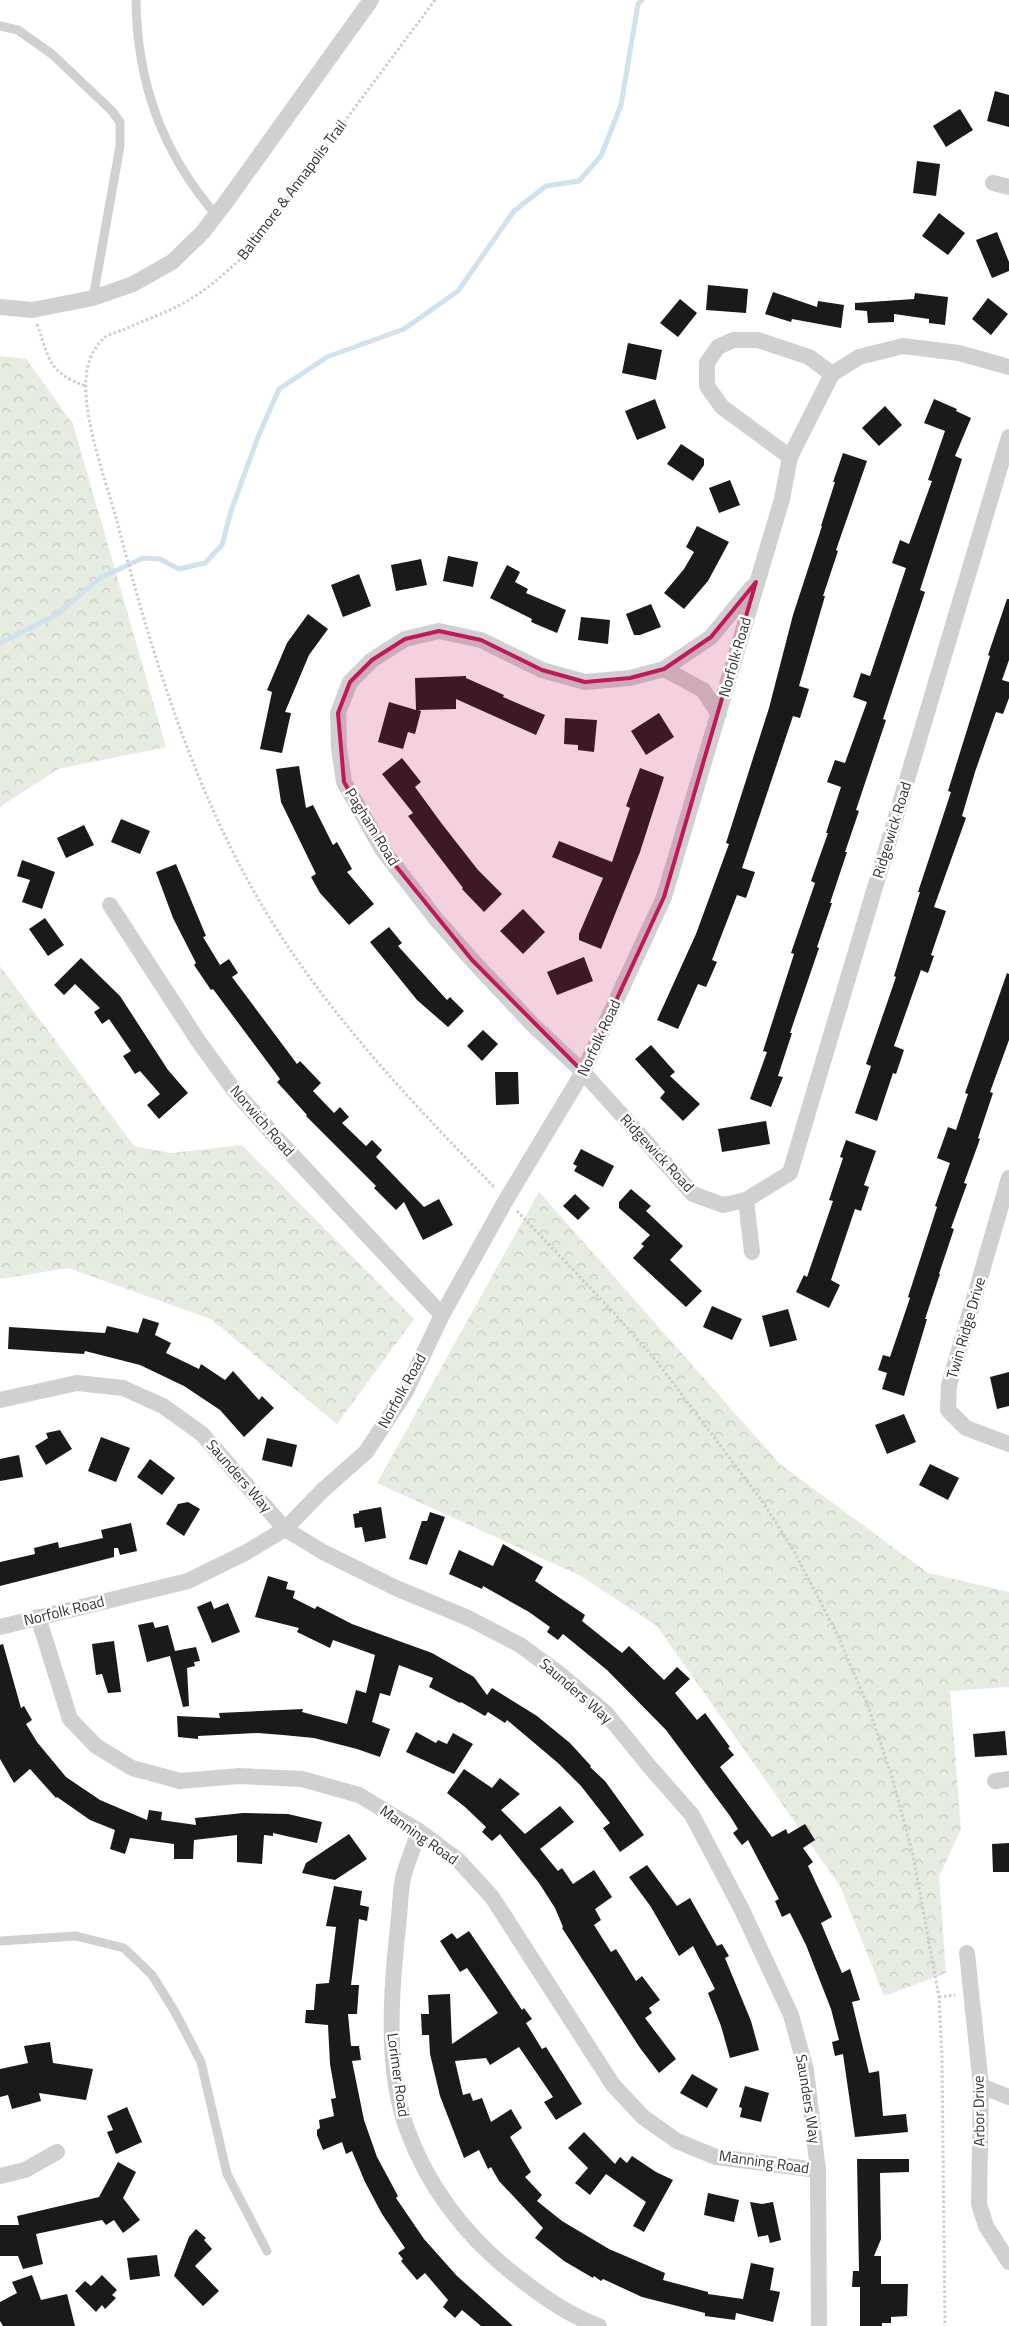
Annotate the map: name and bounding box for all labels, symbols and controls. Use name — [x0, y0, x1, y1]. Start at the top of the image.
street label: Baltimore & Annapolis Trail — [231, 115, 352, 265]
street label: Norfolk Road — [712, 614, 757, 700]
street label: Ridgewick Road — [866, 779, 917, 881]
street label: Pagham Road — [339, 783, 405, 870]
street label: Norfolk Road — [571, 996, 626, 1080]
street label: Norwich Road — [225, 1080, 300, 1162]
street label: Ridgewick Road — [615, 1108, 700, 1197]
street label: Twin Ridge Drive — [940, 1274, 991, 1381]
street label: Norfolk Road — [372, 1349, 432, 1432]
street label: Saunders Way — [201, 1434, 278, 1517]
street label: Norfolk Road — [21, 1589, 107, 1632]
street label: Saunders Way — [535, 1652, 618, 1729]
street label: Manning Road — [375, 1799, 463, 1870]
street label: Lorimer Road — [381, 2031, 416, 2118]
street label: Saunders Way — [790, 2052, 827, 2145]
street label: Arbor Drive — [966, 2075, 991, 2147]
street label: Manning Road — [717, 2144, 811, 2179]

